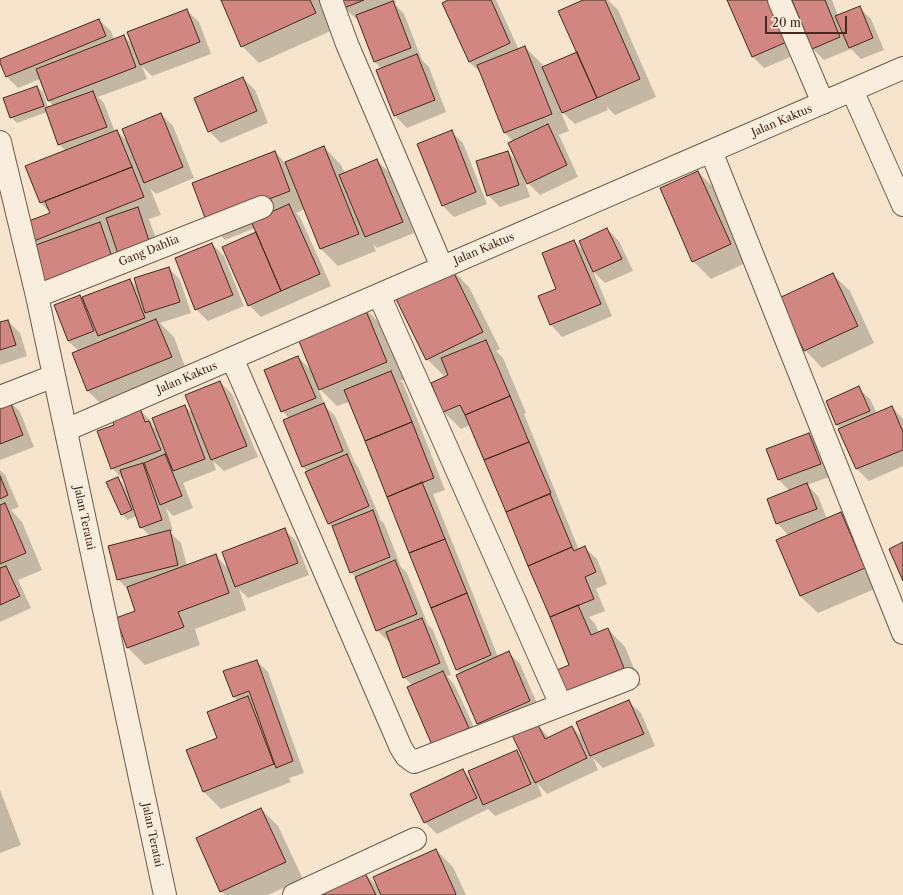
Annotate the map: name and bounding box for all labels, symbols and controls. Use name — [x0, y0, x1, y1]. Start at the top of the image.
scale bar — [767, 8, 849, 34]
text: 20 m — [772, 15, 801, 30]
street label: Jalan Kaktus — [750, 102, 814, 140]
street label: Jalan Kaktus — [452, 230, 516, 268]
street label: Gang Dahlia — [117, 233, 181, 269]
street label: Jalan Kaktus — [155, 359, 219, 397]
street label: Jalan Teratai — [71, 485, 97, 551]
street label: Jalan Teratai — [139, 802, 165, 868]

